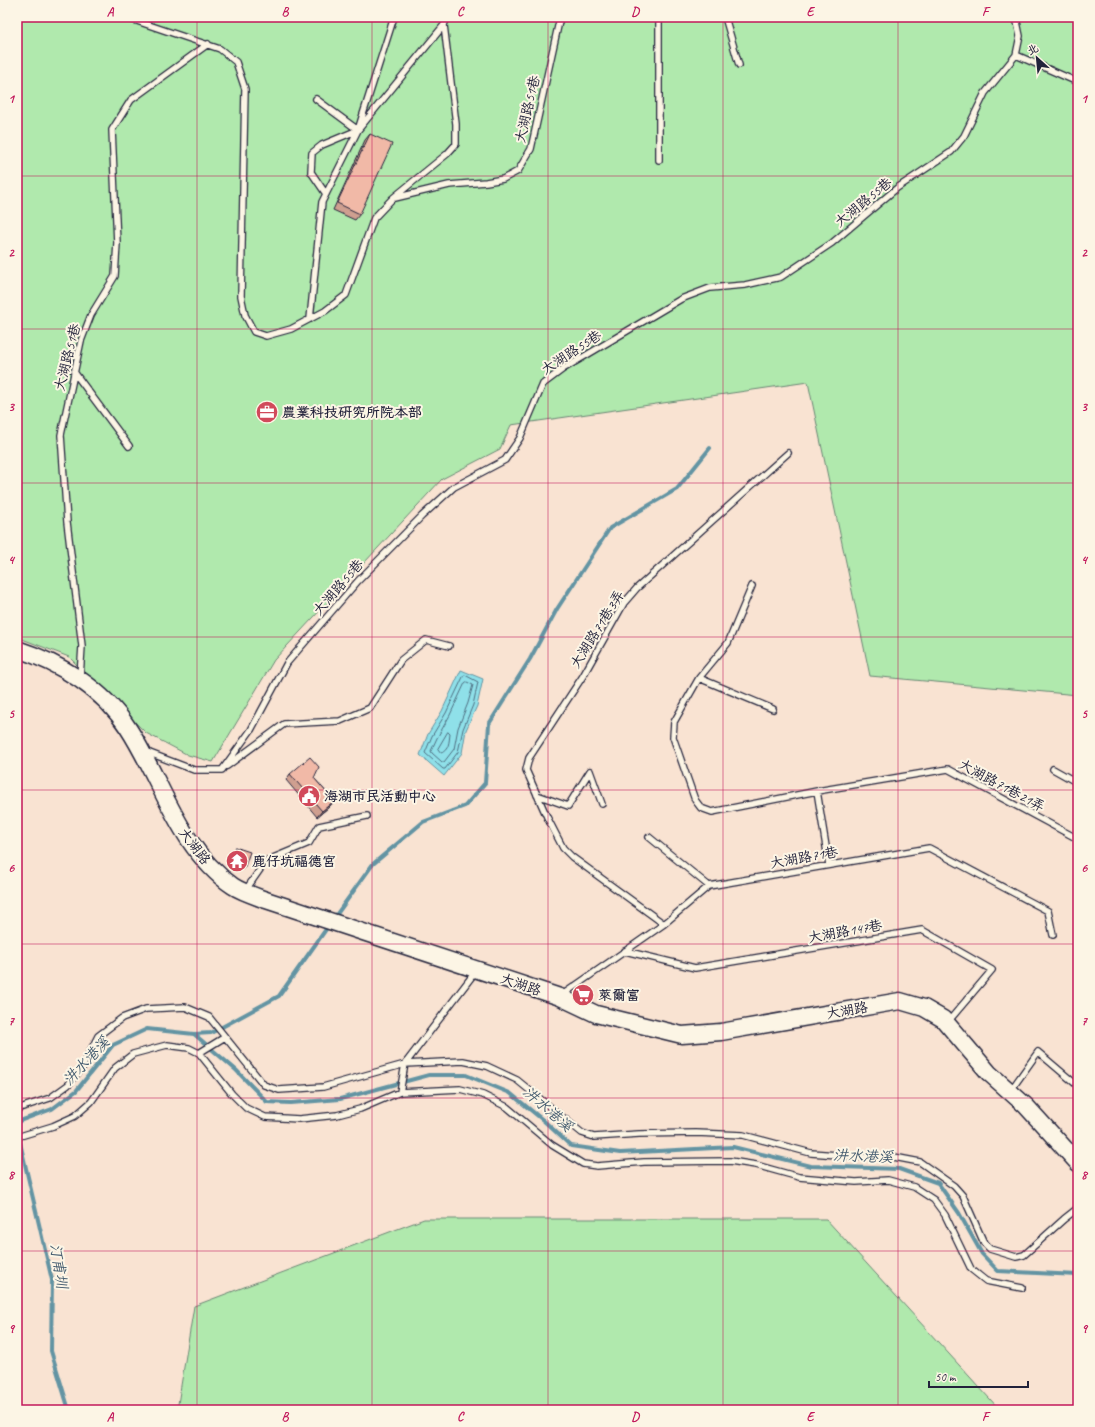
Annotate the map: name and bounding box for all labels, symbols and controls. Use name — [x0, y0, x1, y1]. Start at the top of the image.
text: A — [107, 4, 115, 20]
text: B — [282, 4, 290, 20]
text: C — [457, 4, 465, 20]
text: D — [631, 4, 640, 20]
text: E — [807, 4, 816, 20]
text: F — [982, 4, 991, 20]
north arrow — [1017, 38, 1057, 78]
text: 北 — [1024, 40, 1041, 58]
street label: 大湖路51巷 — [511, 73, 544, 144]
text: 1 — [8, 91, 16, 107]
text: 1 — [1081, 91, 1089, 107]
street label: 大湖路55巷 — [831, 174, 896, 231]
text: 2 — [8, 245, 15, 261]
text: 2 — [1081, 245, 1088, 261]
street label: 大湖路51巷 — [51, 321, 84, 392]
street label: 大湖路55巷 — [538, 326, 606, 378]
text: 3 — [8, 399, 15, 415]
office icon: 農業科技研究所院本部 — [254, 399, 280, 425]
text: 3 — [1081, 399, 1088, 415]
place label: 農業科技研究所院本部 — [282, 404, 422, 421]
text: 4 — [8, 552, 16, 568]
text: 4 — [1081, 552, 1089, 568]
street label: 大湖路55巷 — [309, 555, 368, 619]
street label: 大湖路71巷3弄 — [567, 587, 628, 671]
text: 5 — [8, 706, 15, 722]
text: 5 — [1081, 706, 1088, 722]
street label: 大湖路71巷21弄 — [956, 756, 1048, 815]
public building icon: 海湖市民活動中心 — [296, 783, 322, 809]
place label: 海湖市民活動中心 — [324, 788, 436, 805]
street label: 大湖路 — [175, 824, 214, 868]
street label: 大湖路71巷 — [769, 843, 840, 872]
temple icon: 鹿仔坑福德宮 — [224, 848, 250, 874]
place label: 鹿仔坑福德宮 — [252, 853, 336, 870]
text: 6 — [8, 860, 15, 876]
text: 6 — [1081, 860, 1088, 876]
street label: 大湖路147巷 — [807, 916, 884, 946]
street label: 大湖路 — [498, 970, 543, 999]
supermarket icon: 萊爾富 — [570, 982, 596, 1008]
place label: 萊爾富 — [598, 987, 640, 1004]
street label: 大湖路 — [825, 998, 869, 1023]
text: 7 — [8, 1013, 15, 1029]
text: 7 — [1081, 1013, 1088, 1029]
water label: 汫水港溪 — [59, 1032, 114, 1090]
water label: 汫水港溪 — [519, 1083, 577, 1137]
water label: 汫水港溪 — [833, 1146, 894, 1167]
text: 8 — [8, 1167, 16, 1183]
text: 8 — [1081, 1167, 1089, 1183]
water label: 汀甫圳 — [46, 1242, 72, 1292]
text: 9 — [8, 1321, 15, 1337]
text: 9 — [1081, 1321, 1088, 1337]
scale bar — [929, 1363, 1028, 1389]
text: 50 m — [935, 1369, 957, 1385]
text: A — [107, 1409, 115, 1425]
text: B — [282, 1409, 290, 1425]
text: C — [457, 1409, 465, 1425]
text: D — [631, 1409, 640, 1425]
text: E — [807, 1409, 816, 1425]
text: F — [982, 1409, 991, 1425]

